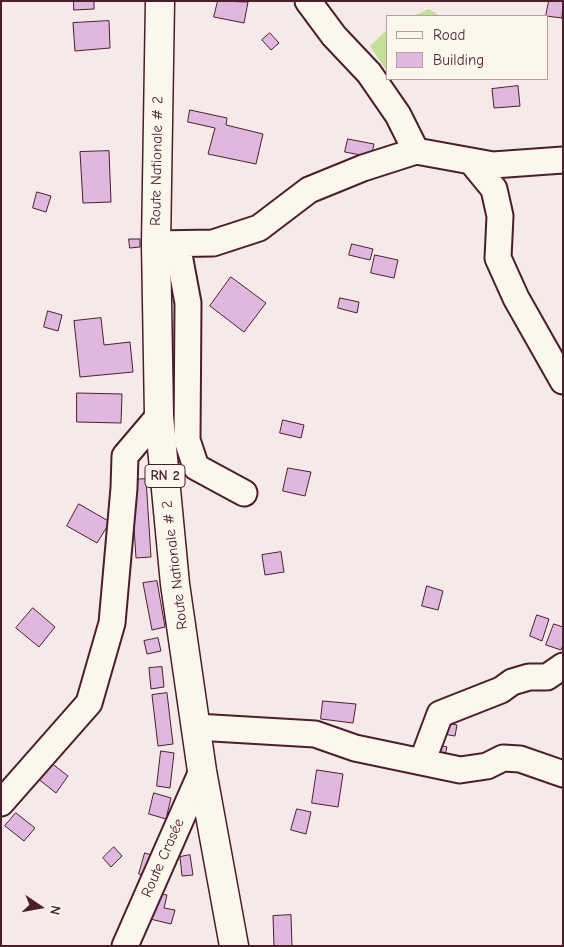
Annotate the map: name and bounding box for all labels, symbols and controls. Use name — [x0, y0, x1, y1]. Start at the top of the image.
legend — [386, 15, 549, 80]
text: Road — [433, 26, 465, 44]
text: Building — [433, 51, 484, 69]
street label: Route Nationale # 2 — [147, 96, 167, 226]
road number: RN 2 — [145, 464, 185, 488]
street label: Route Nationale # 2 — [158, 499, 192, 631]
street label: Route Crasée — [138, 816, 188, 900]
north arrow — [15, 882, 65, 932]
text: N — [46, 904, 64, 916]

